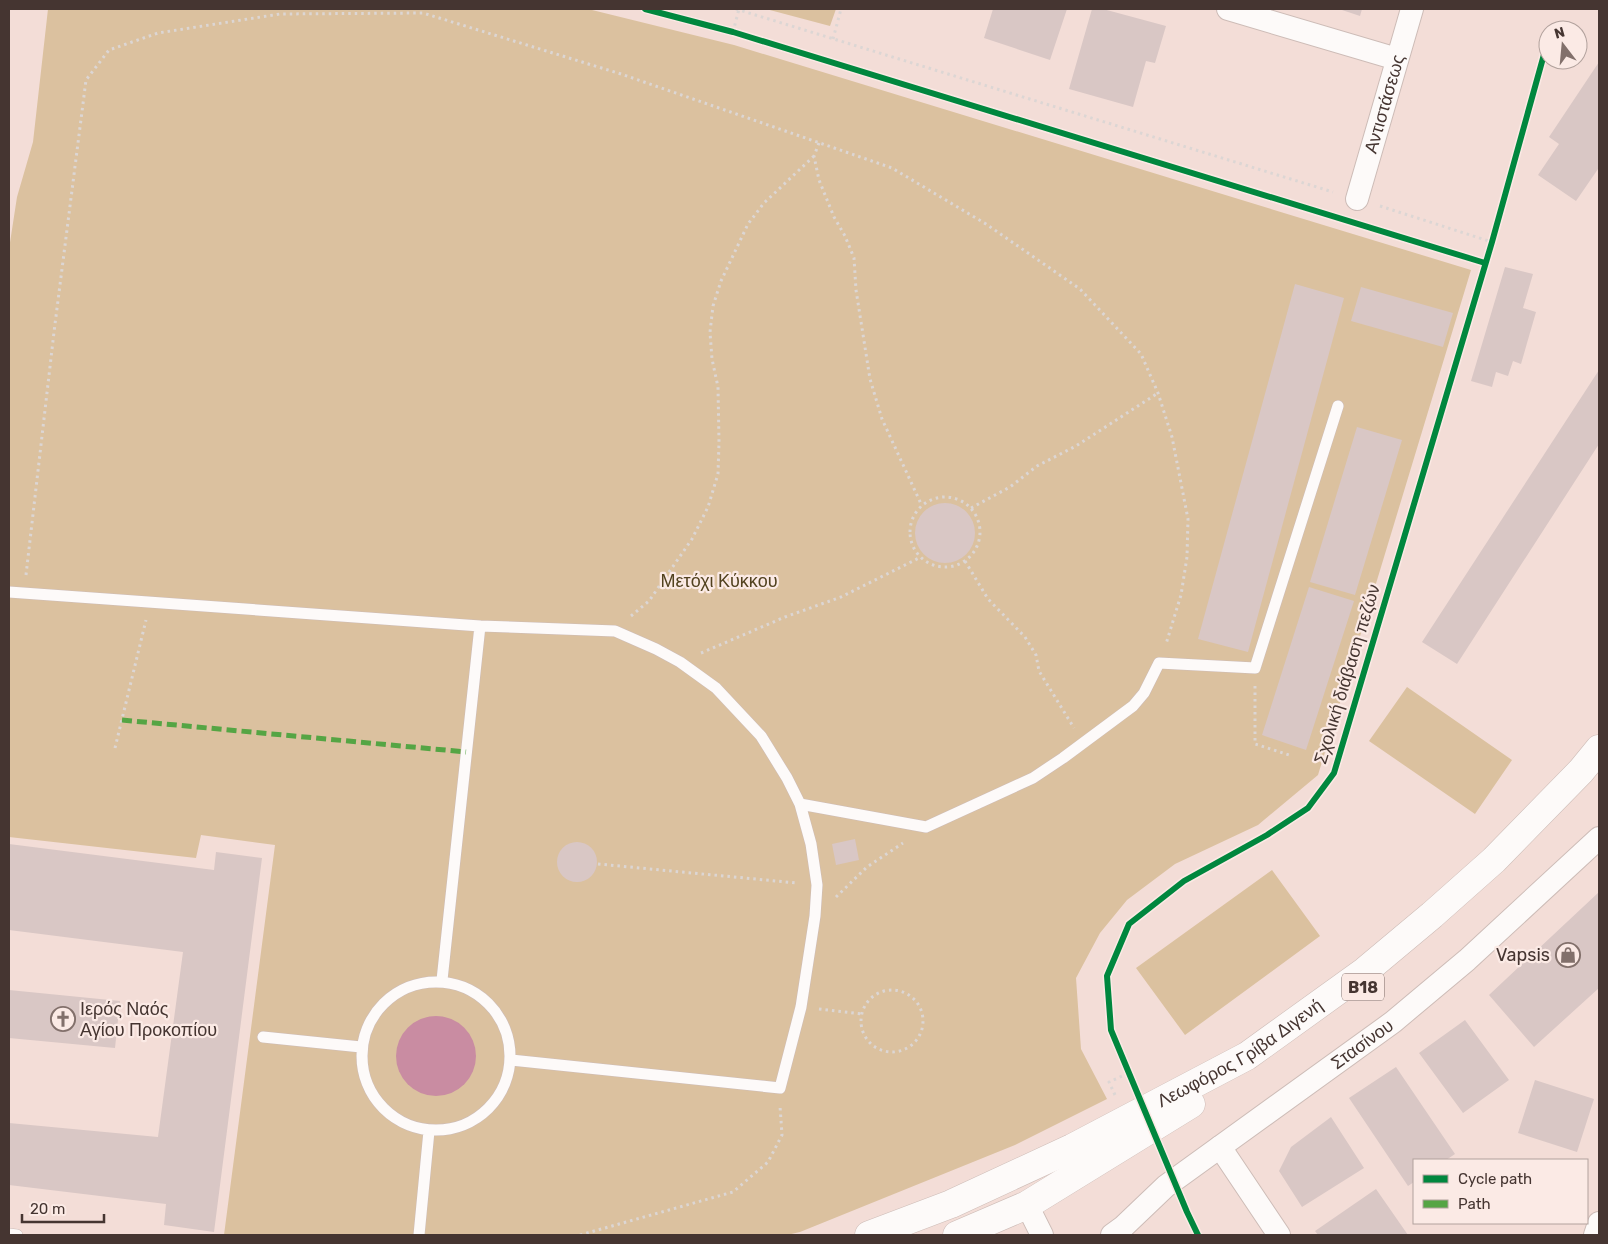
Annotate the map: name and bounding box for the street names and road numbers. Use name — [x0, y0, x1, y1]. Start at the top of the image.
street label: Αντιστάσεως — [1360, 52, 1409, 156]
street label: Σχολική διάβαση πεζών — [1309, 581, 1385, 767]
road number: B18 — [1342, 974, 1384, 1000]
street label: Λεωφόρος Γρίβα Διγενή — [1153, 994, 1327, 1112]
street label: Στασίνου — [1327, 1014, 1398, 1074]

